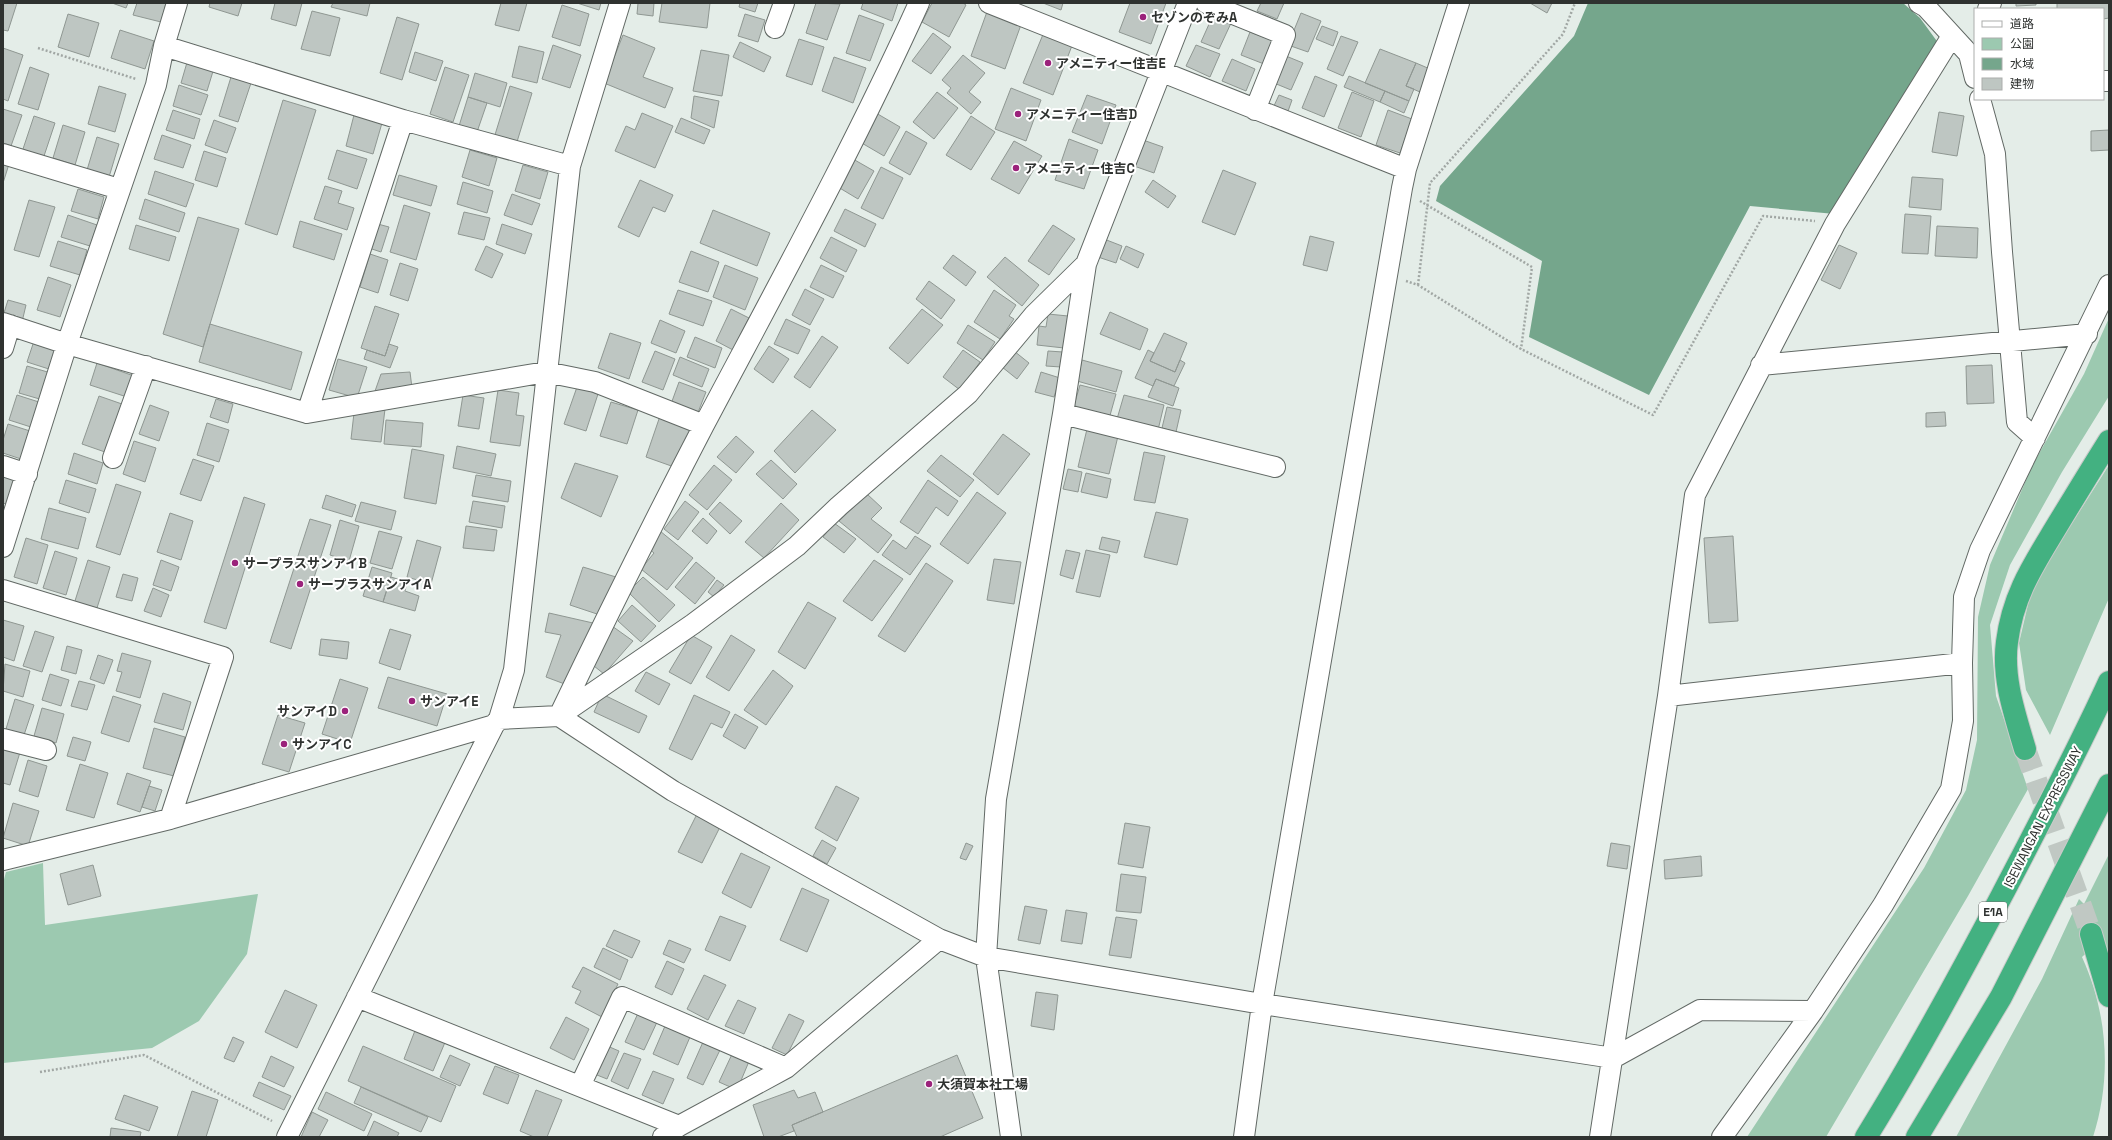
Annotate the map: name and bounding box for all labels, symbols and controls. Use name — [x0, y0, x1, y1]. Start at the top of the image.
legend — [1974, 8, 2104, 100]
place label: セゾンのぞみA — [1151, 9, 1238, 26]
marker: セゾンのぞみA — [1138, 12, 1148, 22]
text: 道路 — [2010, 16, 2034, 32]
text: 公園 — [2010, 36, 2034, 52]
place label: アメニティー住吉E — [1056, 55, 1166, 72]
text: 水域 — [2010, 56, 2034, 72]
marker: アメニティー住吉E — [1043, 58, 1053, 68]
text: 建物 — [2010, 76, 2034, 92]
place label: アメニティー住吉D — [1026, 106, 1138, 123]
marker: アメニティー住吉D — [1013, 109, 1023, 119]
place label: アメニティー住吉C — [1024, 160, 1135, 177]
marker: アメニティー住吉C — [1011, 163, 1021, 173]
place label: サープラスサンアイB — [243, 555, 367, 572]
marker: サープラスサンアイB — [230, 558, 240, 568]
place label: サープラスサンアイA — [308, 576, 432, 593]
marker: サープラスサンアイA — [295, 579, 305, 589]
place label: サンアイE — [420, 693, 479, 710]
marker: サンアイE — [407, 696, 417, 706]
place label: サンアイD — [277, 703, 337, 720]
marker: サンアイD — [340, 706, 350, 716]
place label: サンアイC — [292, 736, 352, 753]
marker: サンアイC — [279, 739, 289, 749]
street label: ISEWANGAN EXPRESSWAY — [2000, 744, 2086, 890]
road number: E1A — [1979, 902, 2007, 922]
place label: 大須賀本社工場 — [937, 1076, 1028, 1093]
marker: 大須賀本社工場 — [924, 1079, 934, 1089]

